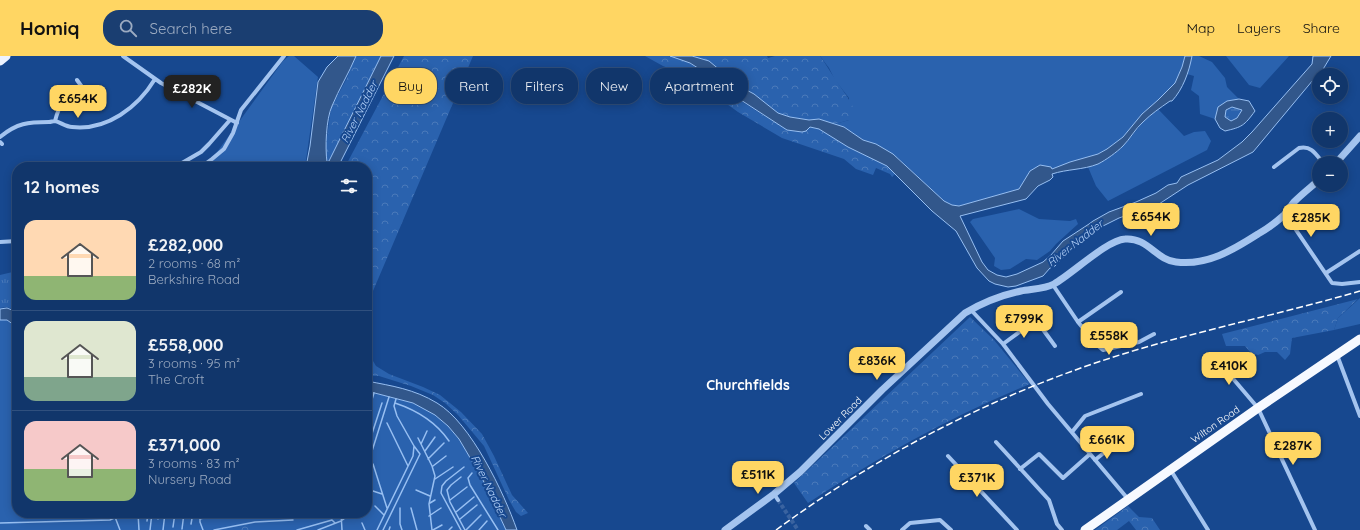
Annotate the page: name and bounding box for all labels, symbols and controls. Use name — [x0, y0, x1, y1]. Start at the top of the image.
search box — [103, 10, 383, 46]
text: Homiq — [20, 16, 79, 40]
icon: search — [117, 17, 139, 39]
text: Search here — [149, 19, 232, 38]
text: Map — [1186, 19, 1215, 37]
text: Layers — [1237, 19, 1281, 37]
text: Share — [1303, 19, 1340, 37]
chip: Buy — [384, 68, 437, 104]
chip: Rent — [445, 68, 503, 104]
chip: Filters — [511, 68, 578, 104]
chip: New — [586, 68, 642, 104]
chip: Apartment — [650, 68, 748, 104]
map controls — [1312, 68, 1348, 192]
button: locate — [1312, 68, 1348, 104]
pin: £282K — [164, 75, 220, 109]
water label: River Nadder — [337, 77, 381, 145]
text: £282K — [173, 80, 211, 96]
pin: £654K — [50, 85, 106, 119]
text: £654K — [59, 90, 97, 106]
button: + — [1312, 112, 1348, 148]
button: − — [1312, 156, 1348, 192]
icon: filters — [338, 175, 360, 197]
text: 12 homes — [24, 176, 100, 197]
pin: £654K — [1123, 203, 1179, 237]
pin: £285K — [1283, 204, 1339, 238]
text: £654K — [1132, 208, 1170, 224]
text: £285K — [1292, 209, 1330, 225]
water label: River Nadder — [1044, 216, 1107, 269]
text: £282,000 — [148, 234, 223, 255]
icon: home — [56, 236, 104, 284]
text: 2 rooms · 68 m² — [148, 255, 240, 271]
text: Berkshire Road — [148, 271, 240, 287]
pin: £799K — [996, 305, 1052, 339]
text: £799K — [1005, 310, 1043, 326]
pin: £558K — [1081, 322, 1137, 356]
text: £558K — [1090, 327, 1128, 343]
text: £558,000 — [148, 334, 224, 355]
icon: home — [56, 337, 104, 385]
pin: £836K — [849, 347, 905, 381]
text: £836K — [858, 352, 896, 368]
pin: £410K — [1201, 352, 1257, 386]
text: 3 rooms · 95 m² — [148, 355, 240, 371]
text: £410K — [1211, 357, 1247, 373]
text: The Croft — [148, 371, 204, 387]
district label: Churchfields — [706, 376, 790, 394]
street label: Lower Road — [816, 394, 865, 443]
street label: Wilton Road — [1188, 403, 1242, 446]
pin: £661K — [1079, 426, 1135, 460]
text: £661K — [1089, 431, 1125, 447]
pin: £287K — [1265, 432, 1321, 466]
text: £371,000 — [148, 434, 220, 455]
icon: home — [56, 437, 104, 485]
text: £287K — [1274, 437, 1312, 453]
water label: River Nadder — [468, 453, 511, 521]
text: 3 rooms · 83 m² — [148, 455, 240, 471]
pin: £511K — [730, 461, 786, 495]
pin: £371K — [949, 464, 1005, 498]
text: £511K — [741, 466, 775, 482]
text: £371K — [959, 469, 995, 485]
text: Nursery Road — [148, 471, 232, 487]

